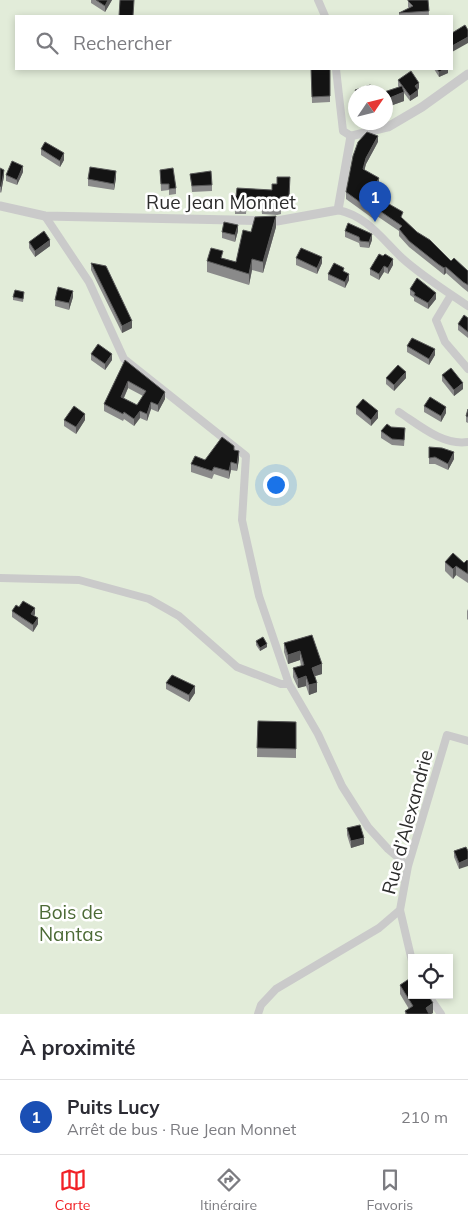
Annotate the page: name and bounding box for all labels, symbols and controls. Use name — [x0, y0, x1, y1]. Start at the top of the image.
search box — [15, 15, 453, 70]
icon: search — [33, 29, 61, 57]
text: Rechercher — [73, 31, 172, 55]
north arrow — [348, 85, 393, 130]
pin: 1 — [359, 181, 391, 222]
street label: Rue Jean Monnet — [146, 190, 296, 214]
your location — [263, 472, 289, 498]
street label: Rue d’Alexandrie — [376, 747, 438, 897]
park label: Bois de Nantas — [39, 900, 103, 946]
map controls — [408, 954, 453, 999]
button: locate — [408, 954, 453, 999]
text: À proximité — [20, 1034, 136, 1060]
text: Puits Lucy — [67, 1095, 160, 1119]
text: 1 — [31, 1107, 41, 1127]
text: 210 m — [401, 1107, 448, 1127]
text: Arrêt de bus · Rue Jean Monnet — [67, 1119, 296, 1139]
tab: Carte — [55, 1166, 90, 1214]
tab: Itinéraire — [200, 1166, 257, 1214]
tab: Favoris — [367, 1166, 413, 1214]

